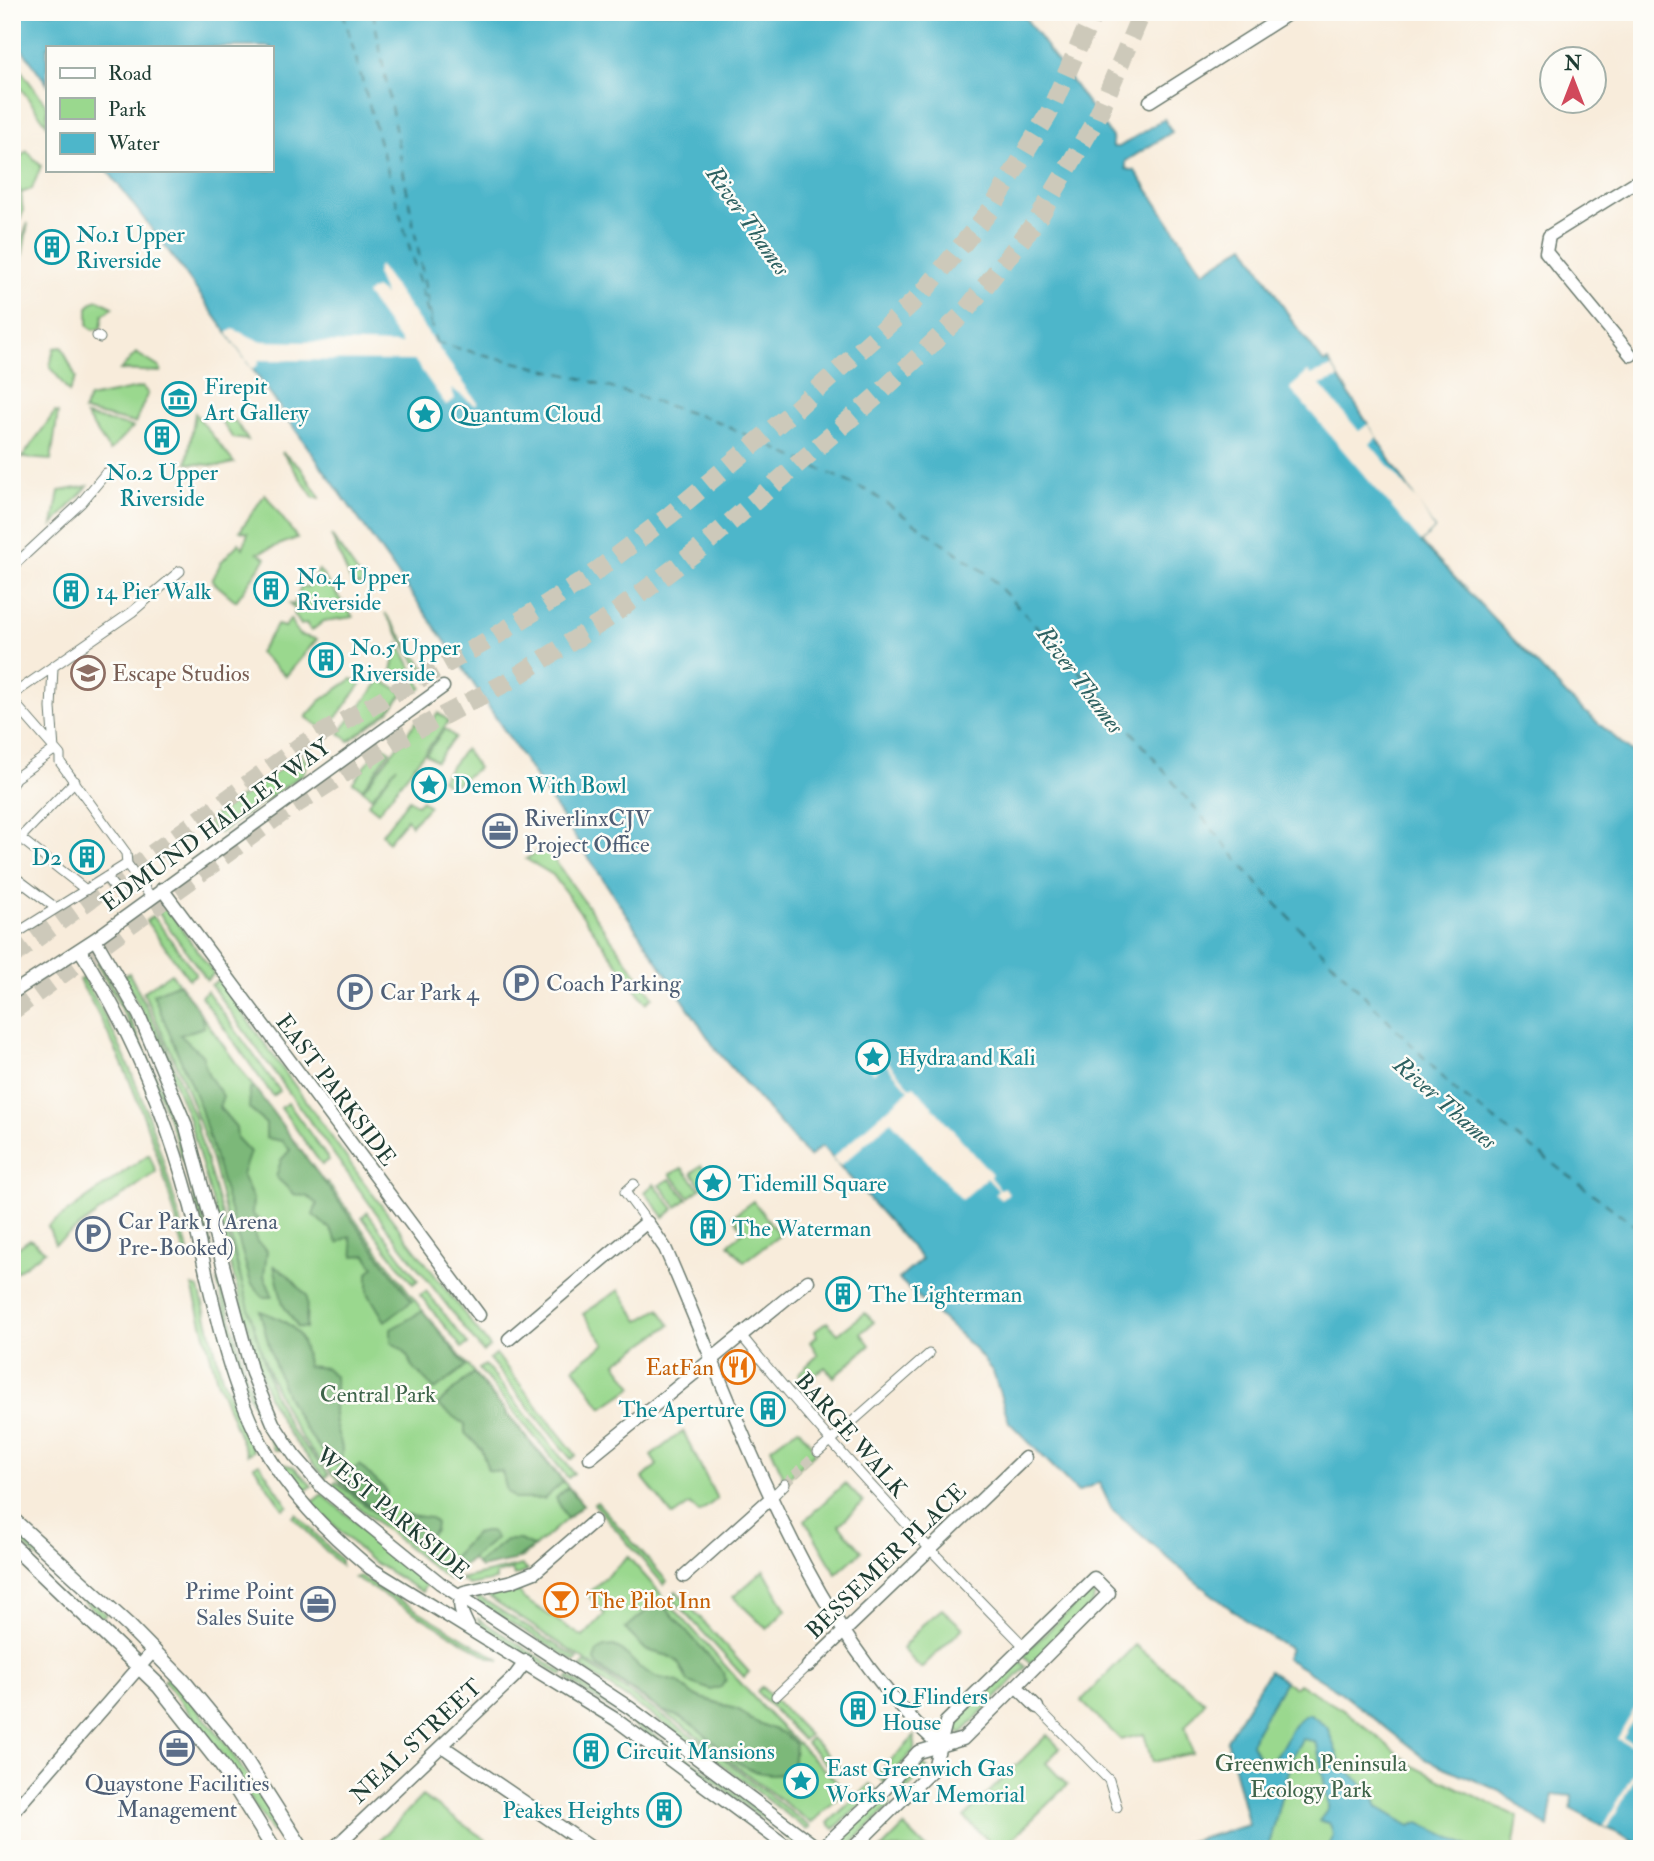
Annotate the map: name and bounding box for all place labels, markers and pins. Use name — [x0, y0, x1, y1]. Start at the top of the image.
place label: No.1 Upper Riverside — [76, 220, 185, 275]
building icon: No.1 Upper Riverside — [33, 228, 71, 266]
place label: Firepit Art Gallery — [203, 372, 309, 427]
museum icon: Firepit Art Gallery — [160, 380, 198, 418]
place icon: Quantum Cloud — [406, 395, 444, 433]
place label: Quantum Cloud — [450, 400, 601, 429]
building icon: No.2 Upper Riverside — [143, 418, 181, 456]
place label: No.2 Upper Riverside — [106, 458, 219, 513]
place label: No.4 Upper Riverside — [296, 562, 410, 617]
building icon: No.4 Upper Riverside — [252, 570, 290, 608]
building icon: 14 Pier Walk — [52, 572, 90, 610]
place label: 14 Pier Walk — [96, 577, 212, 606]
place label: No.5 Upper Riverside — [350, 633, 461, 688]
building icon: No.5 Upper Riverside — [307, 641, 345, 679]
school or university icon: Escape Studios — [69, 654, 107, 692]
place label: Escape Studios — [112, 659, 250, 689]
place icon: Demon With Bowl — [410, 766, 448, 804]
place label: Demon With Bowl — [453, 771, 627, 800]
place label: RiverlinxCJV Project Office — [524, 804, 652, 859]
office icon: RiverlinxCJV Project Office — [481, 812, 519, 850]
building icon: D2 — [68, 838, 106, 876]
place label: D2 — [32, 843, 62, 872]
parking icon: Coach Parking — [502, 964, 540, 1002]
place label: Coach Parking — [546, 969, 681, 998]
parking icon: Car Park 4 — [336, 973, 374, 1011]
place label: Car Park 4 — [380, 978, 480, 1007]
place icon: Hydra and Kali — [854, 1038, 892, 1076]
place label: Hydra and Kali — [898, 1043, 1036, 1072]
place icon: Tidemill Square — [694, 1164, 732, 1202]
place label: Tidemill Square — [738, 1169, 887, 1198]
place label: Car Park 1 (Arena Pre-Booked) — [118, 1207, 278, 1262]
building icon: The Waterman — [689, 1209, 727, 1247]
place label: The Waterman — [732, 1214, 871, 1243]
parking icon: Car Park 1 (Arena Pre-Booked) — [74, 1215, 112, 1253]
building icon: The Lighterman — [824, 1275, 862, 1313]
place label: The Lighterman — [868, 1280, 1023, 1309]
restaurant icon: EatFan — [719, 1348, 757, 1386]
place label: EatFan — [645, 1353, 714, 1382]
building icon: The Aperture — [749, 1390, 787, 1428]
place label: The Aperture — [619, 1395, 744, 1425]
place label: Prime Point Sales Suite — [185, 1577, 294, 1632]
bar icon: The Pilot Inn — [542, 1581, 580, 1619]
office icon: Prime Point Sales Suite — [299, 1585, 337, 1623]
place label: The Pilot Inn — [586, 1586, 711, 1615]
place label: iQ Flinders House — [882, 1682, 988, 1737]
building icon: iQ Flinders House — [839, 1690, 877, 1728]
office icon: Quaystone Facilities Management — [158, 1729, 196, 1767]
building icon: Circuit Mansions — [572, 1732, 610, 1770]
place label: Circuit Mansions — [616, 1737, 775, 1766]
place label: East Greenwich Gas Works War Memorial — [825, 1754, 1025, 1809]
place icon: East Greenwich Gas Works War Memorial — [782, 1762, 820, 1800]
place label: Quaystone Facilities Management — [85, 1769, 270, 1824]
building icon: Peakes Heights — [645, 1791, 683, 1829]
place label: Peakes Heights — [502, 1796, 640, 1825]

